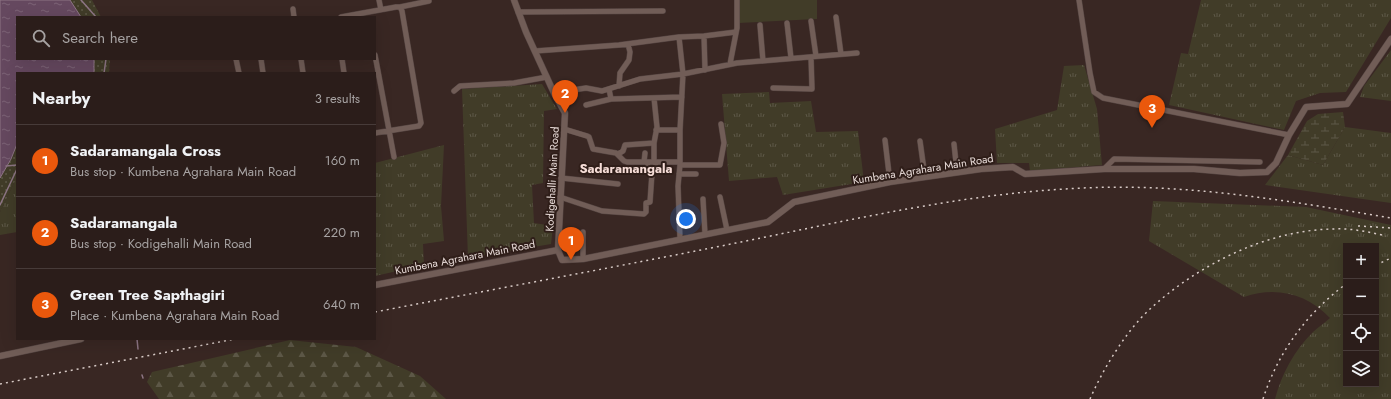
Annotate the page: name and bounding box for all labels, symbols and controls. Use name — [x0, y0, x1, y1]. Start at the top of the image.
search box — [16, 16, 376, 60]
icon: search — [30, 27, 52, 49]
text: Search here — [62, 27, 138, 49]
pin: 2 — [552, 80, 578, 113]
text: Nearby — [32, 86, 90, 110]
text: 3 results — [315, 89, 360, 108]
pin: 3 — [1139, 95, 1165, 128]
street label: Kodigehalli Main Road — [541, 126, 563, 232]
text: Sadaramangala Cross — [70, 140, 221, 162]
street label: Kumbena Agrahara Main Road — [851, 150, 995, 188]
text: 1 — [42, 151, 48, 170]
text: 160 m — [325, 151, 360, 170]
district label: Sadaramangala — [579, 159, 673, 178]
text: Bus stop · Kumbena Agrahara Main Road — [70, 162, 296, 181]
your location — [676, 209, 696, 229]
text: Sadaramangala — [70, 212, 177, 234]
text: 2 — [41, 223, 49, 242]
text: 220 m — [323, 223, 360, 242]
pin: 1 — [558, 227, 584, 260]
text: Bus stop · Kodigehalli Main Road — [70, 234, 252, 253]
street label: Kumbena Agrahara Main Road — [394, 236, 536, 278]
map controls — [1343, 243, 1379, 387]
button: + — [1343, 243, 1379, 279]
button: − — [1343, 279, 1379, 315]
text: Green Tree Sapthagiri — [70, 284, 225, 306]
text: 3 — [41, 295, 49, 314]
text: 640 m — [323, 295, 360, 314]
text: Place · Kumbena Agrahara Main Road — [70, 306, 279, 325]
button: locate — [1343, 315, 1379, 351]
button: layers — [1343, 351, 1379, 387]

